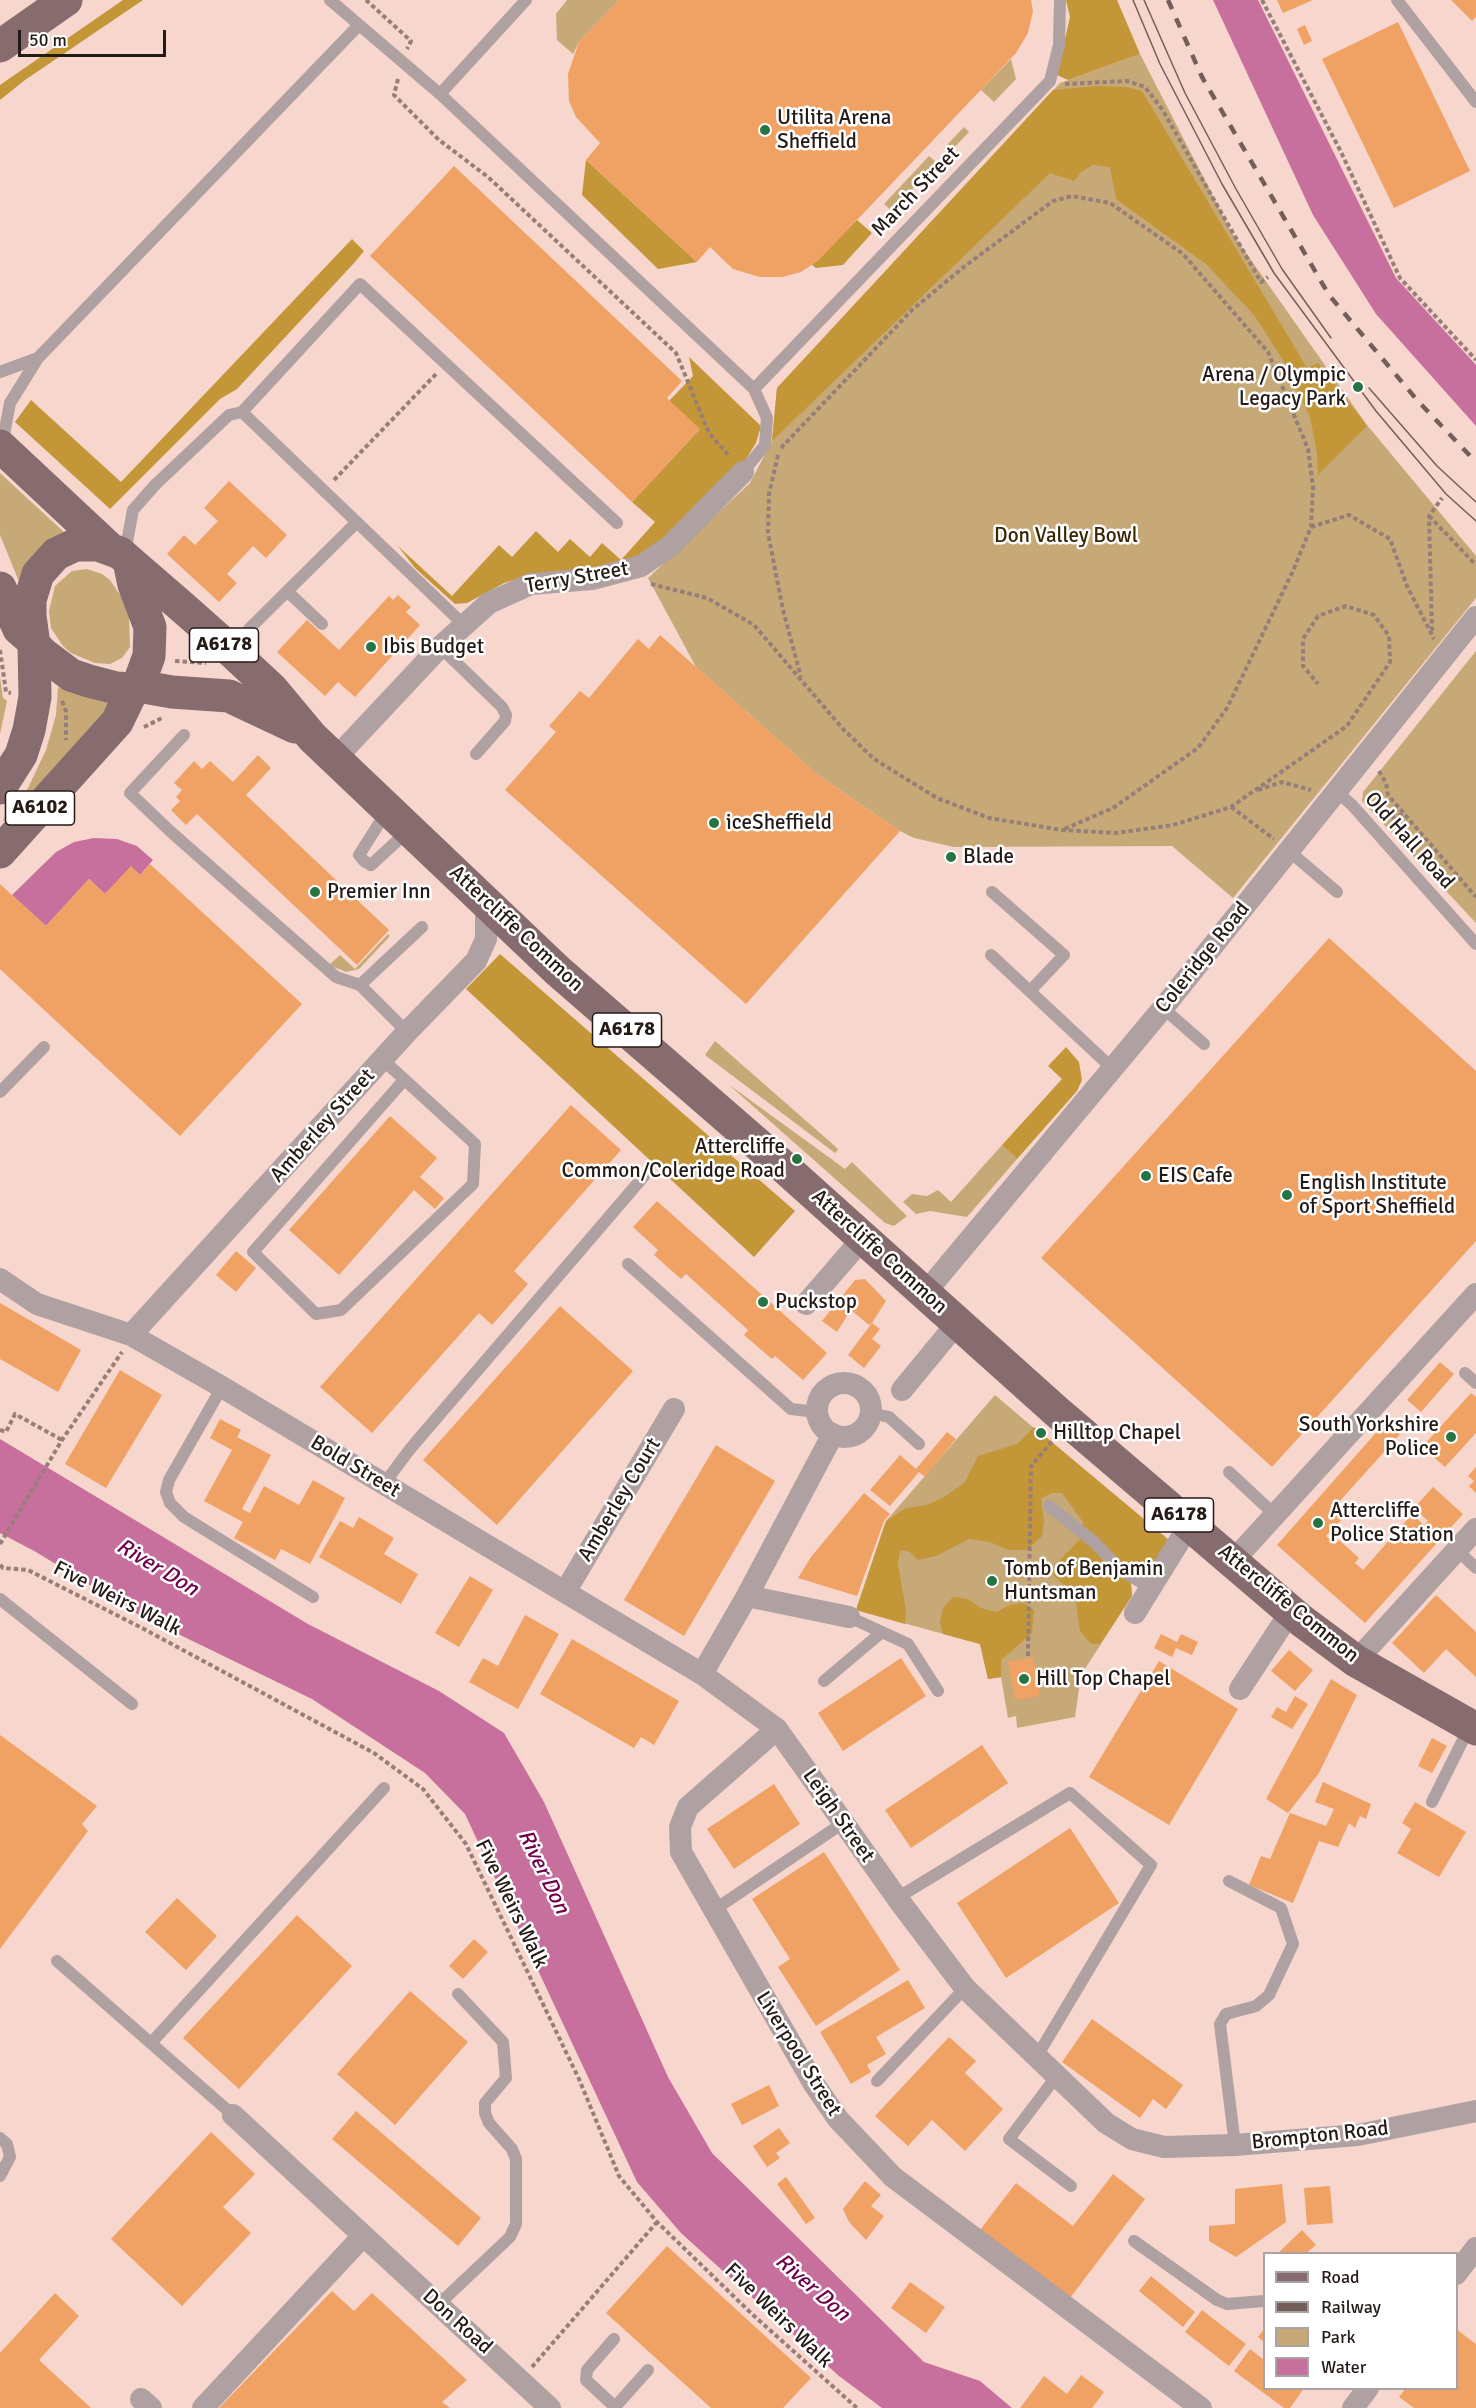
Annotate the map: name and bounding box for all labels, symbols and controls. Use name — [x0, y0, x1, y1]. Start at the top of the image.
scale bar — [21, 18, 170, 56]
text: 50 m — [29, 29, 67, 51]
place label: Utilita Arena Sheffield — [777, 105, 891, 155]
marker: Utilita Arena Sheffield — [758, 123, 772, 137]
street label: March Street — [867, 142, 965, 242]
place label: Arena / Olympic Legacy Park — [1202, 362, 1346, 412]
marker: Arena / Olympic Legacy Park — [1351, 380, 1365, 394]
park label: Don Valley Bowl — [994, 523, 1138, 549]
street label: Terry Street — [523, 557, 631, 599]
road number: A6178 — [190, 628, 258, 662]
place label: Ibis Budget — [383, 634, 484, 660]
marker: Ibis Budget — [364, 640, 378, 654]
street label: Old Hall Road — [1359, 787, 1459, 895]
road number: A6102 — [6, 791, 74, 825]
place label: iceSheffield — [726, 810, 832, 836]
marker: iceSheffield — [707, 816, 721, 830]
place label: Blade — [963, 844, 1014, 870]
marker: Blade — [944, 850, 958, 864]
street label: Attercliffe Common — [444, 860, 588, 998]
place label: Premier Inn — [327, 879, 431, 905]
marker: Premier Inn — [308, 885, 322, 899]
street label: Coleridge Road — [1150, 897, 1256, 1019]
road number: A6178 — [592, 1013, 662, 1047]
street label: Amberley Street — [265, 1064, 381, 1188]
place label: Attercliffe Common/Coleridge Road — [561, 1134, 785, 1184]
marker: Attercliffe Common/Coleridge Road — [790, 1152, 804, 1166]
place label: EIS Cafe — [1158, 1163, 1233, 1189]
marker: EIS Cafe — [1139, 1169, 1153, 1183]
place label: English Institute of Sport Sheffield — [1299, 1170, 1455, 1220]
street label: Attercliffe Common — [806, 1184, 952, 1320]
marker: English Institute of Sport Sheffield — [1280, 1188, 1294, 1202]
place label: Puckstop — [775, 1289, 857, 1315]
marker: Puckstop — [756, 1295, 770, 1309]
place label: South Yorkshire Police — [1299, 1412, 1439, 1462]
place label: Hilltop Chapel — [1053, 1420, 1181, 1446]
marker: Hilltop Chapel — [1034, 1426, 1048, 1440]
street label: Bold Street — [306, 1430, 404, 1504]
marker: South Yorkshire Police — [1444, 1430, 1458, 1444]
street label: Amberley Court — [573, 1434, 667, 1566]
road number: A6178 — [1144, 1498, 1214, 1532]
place label: Attercliffe Police Station — [1330, 1498, 1454, 1548]
marker: Attercliffe Police Station — [1311, 1516, 1325, 1530]
water label: River Don — [111, 1533, 203, 1603]
street label: Attercliffe Common — [1212, 1539, 1364, 1669]
street label: Five Weirs Walk — [49, 1556, 185, 1642]
place label: Tomb of Benjamin Huntsman — [1004, 1556, 1163, 1606]
marker: Tomb of Benjamin Huntsman — [985, 1574, 999, 1588]
place label: Hill Top Chapel — [1036, 1666, 1170, 1692]
marker: Hill Top Chapel — [1017, 1672, 1031, 1686]
street label: Leigh Street — [797, 1764, 879, 1868]
water label: River Don — [511, 1826, 575, 1918]
street label: Five Weirs Walk — [469, 1836, 553, 1972]
street label: Liverpool Street — [750, 1987, 846, 2121]
street label: Brompton Road — [1250, 2116, 1390, 2156]
water label: River Don — [769, 2248, 855, 2328]
legend — [1263, 2252, 1458, 2390]
street label: Five Weirs Walk — [719, 2258, 837, 2374]
text: Road — [1321, 2266, 1360, 2288]
street label: Don Road — [417, 2284, 497, 2360]
text: Railway — [1321, 2296, 1381, 2318]
text: Park — [1321, 2326, 1356, 2348]
text: Water — [1321, 2356, 1366, 2378]

